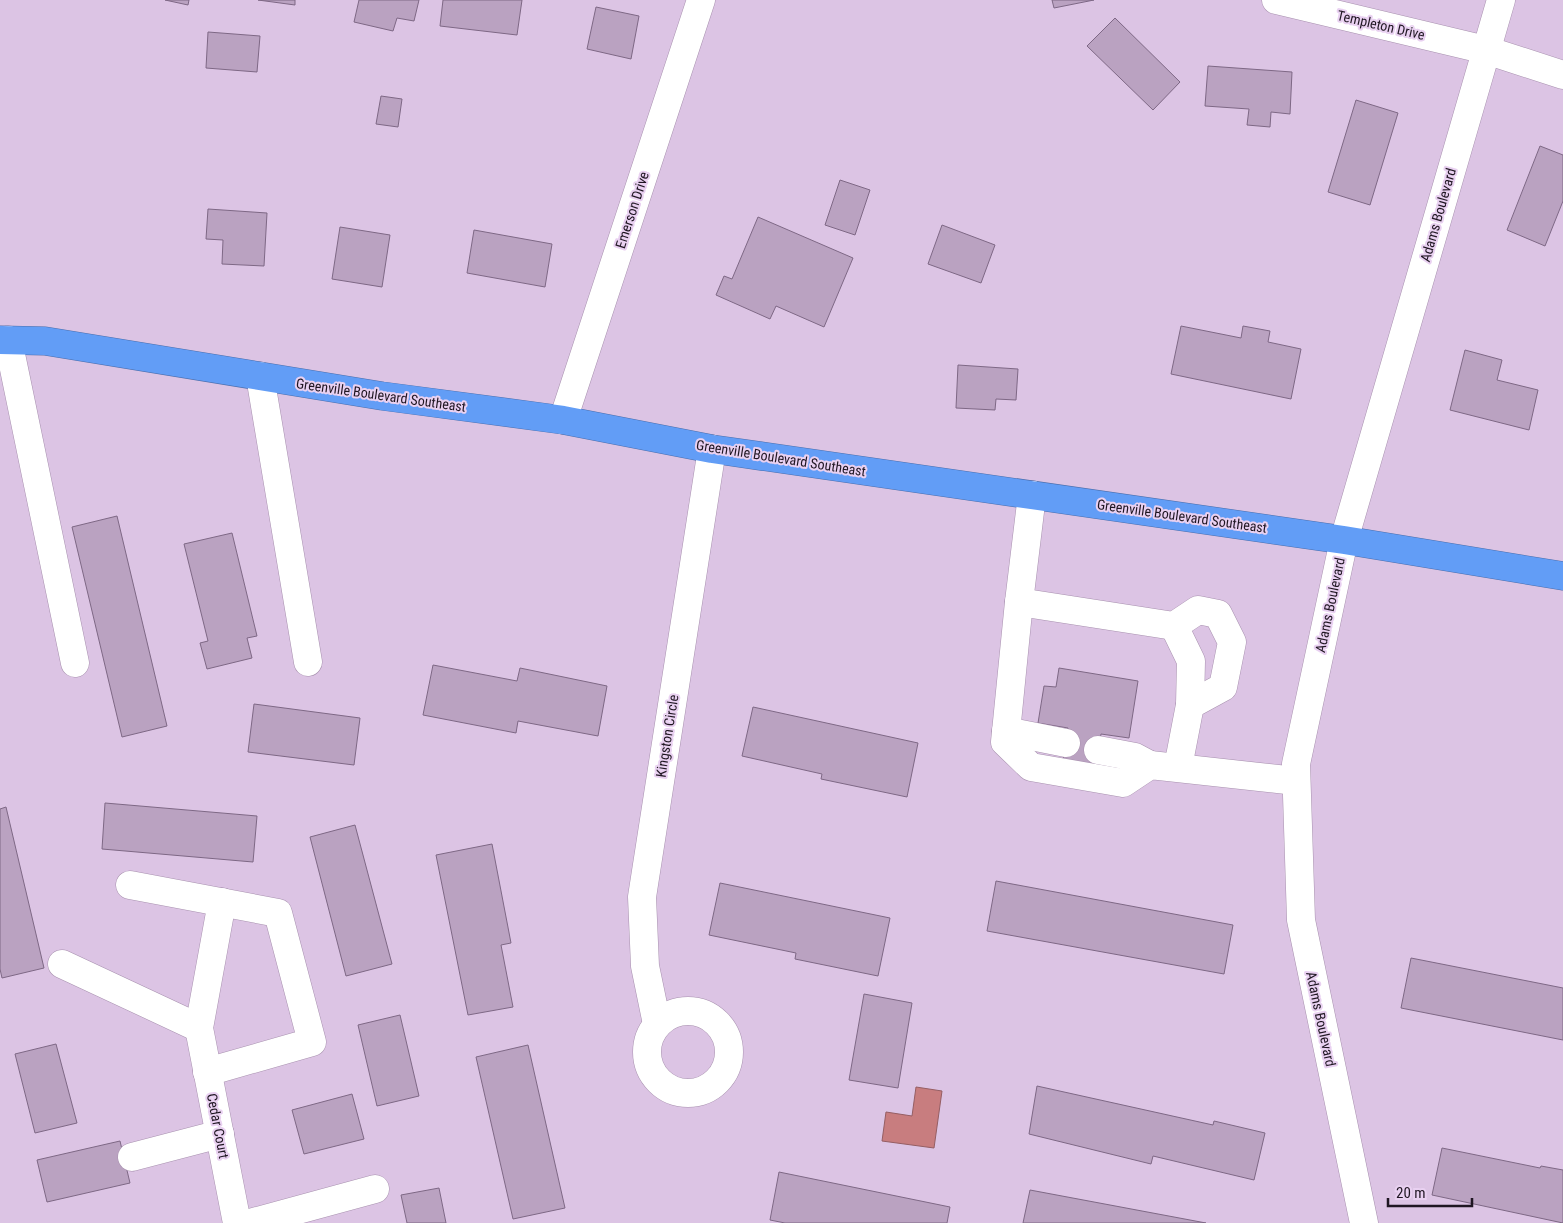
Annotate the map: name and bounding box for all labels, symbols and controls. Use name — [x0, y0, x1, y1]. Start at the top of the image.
street label: Templeton Drive — [1336, 7, 1427, 43]
street label: Adams Boulevard — [1417, 166, 1459, 264]
street label: Emerson Drive — [612, 169, 652, 250]
street label: Greenville Boulevard Southeast — [295, 375, 467, 415]
street label: Greenville Boulevard Southeast — [695, 437, 867, 479]
street label: Greenville Boulevard Southeast — [1096, 496, 1268, 536]
street label: Adams Boulevard — [1312, 556, 1348, 654]
street label: Kingston Circle — [653, 693, 681, 778]
street label: Adams Boulevard — [1303, 970, 1339, 1068]
street label: Cedar Court — [204, 1092, 232, 1160]
scale bar — [1388, 1176, 1472, 1208]
text: 20 m — [1396, 1184, 1426, 1202]

